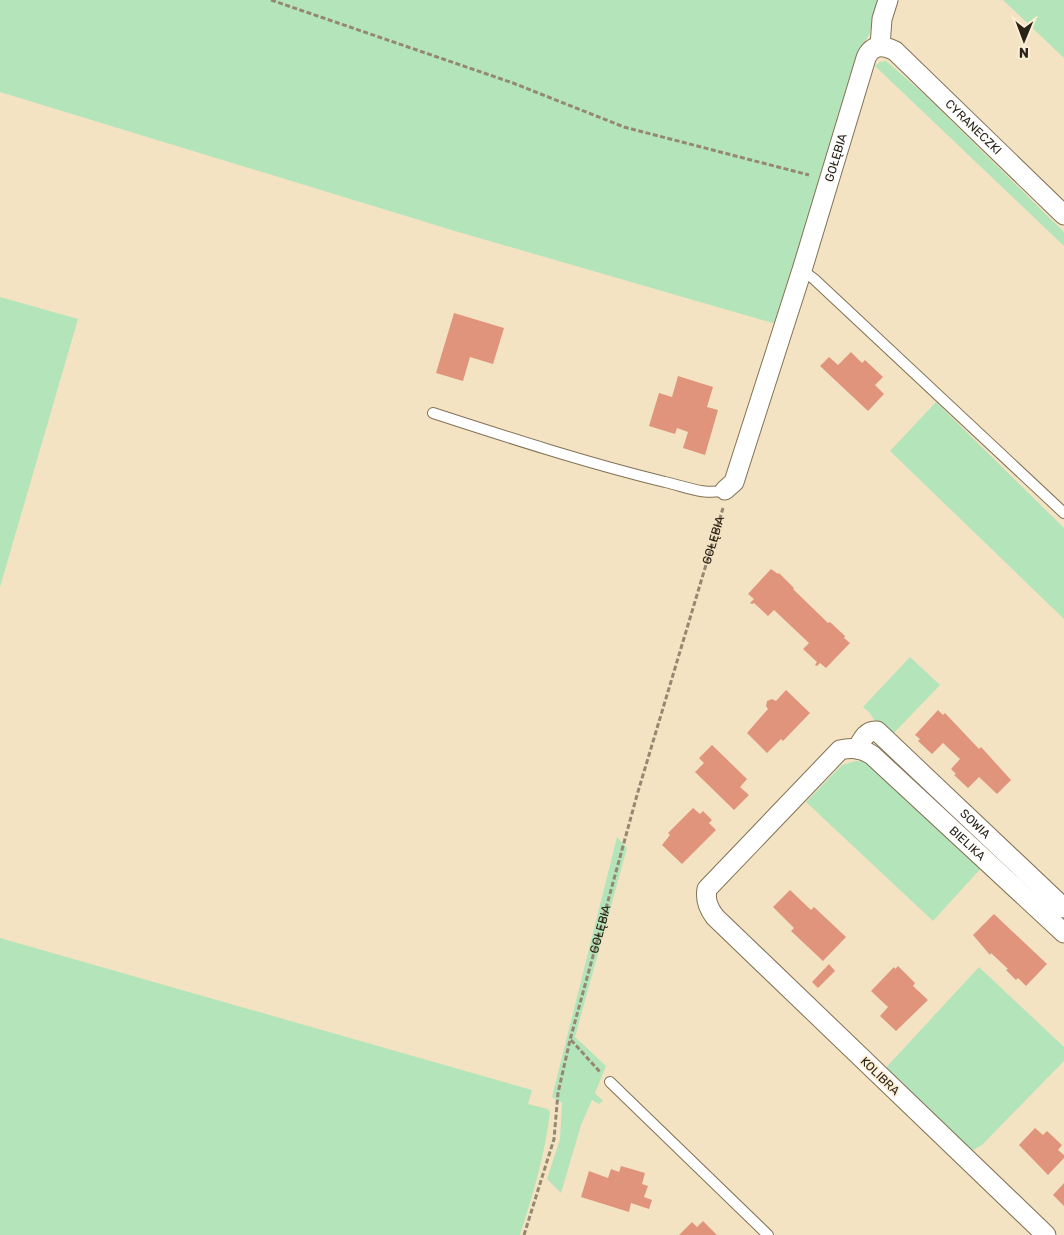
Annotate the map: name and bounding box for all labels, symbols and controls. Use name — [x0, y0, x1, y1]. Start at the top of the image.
north arrow — [999, 15, 1049, 65]
text: N — [1019, 44, 1029, 61]
street label: CYRANECZKI — [942, 97, 1004, 157]
street label: GOŁĘBIA — [822, 132, 850, 184]
street label: GOŁĘBIA — [699, 514, 727, 566]
street label: SOWIA — [957, 806, 993, 842]
street label: BIELIKA — [947, 823, 988, 863]
street label: GOŁĘBIA — [587, 903, 614, 955]
street label: KOLIBRA — [858, 1054, 902, 1098]

